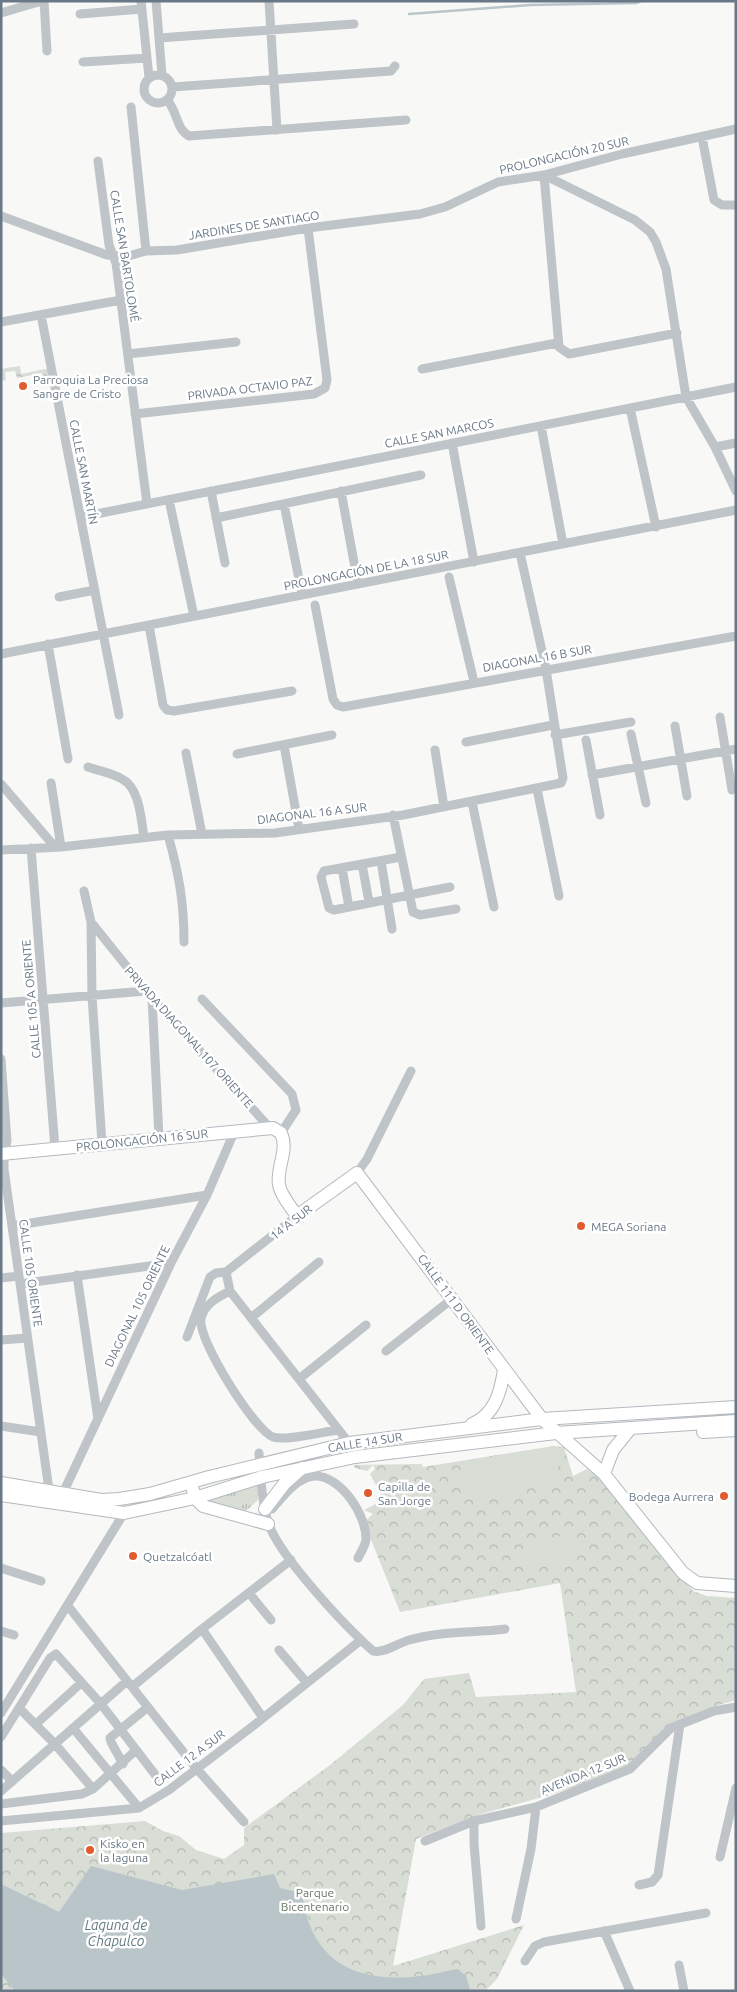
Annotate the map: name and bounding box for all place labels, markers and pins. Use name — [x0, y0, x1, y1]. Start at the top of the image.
place label: Parroquia La Preciosa Sangre de Cristo — [33, 373, 148, 400]
marker: Parroquia La Preciosa Sangre de Cristo — [17, 380, 29, 392]
marker: MEGA Soriana — [575, 1220, 587, 1232]
place label: MEGA Soriana — [591, 1220, 666, 1233]
place label: Capilla de San Jorge — [378, 1480, 431, 1507]
marker: Capilla de San Jorge — [362, 1487, 374, 1499]
place label: Bodega Aurrera — [629, 1490, 714, 1503]
marker: Bodega Aurrera — [718, 1490, 730, 1502]
marker: Quetzalcóatl — [127, 1550, 139, 1562]
place label: Quetzalcóatl — [143, 1550, 212, 1563]
place label: Kisko en la laguna — [100, 1837, 148, 1864]
marker: Kisko en la laguna — [84, 1844, 96, 1856]

